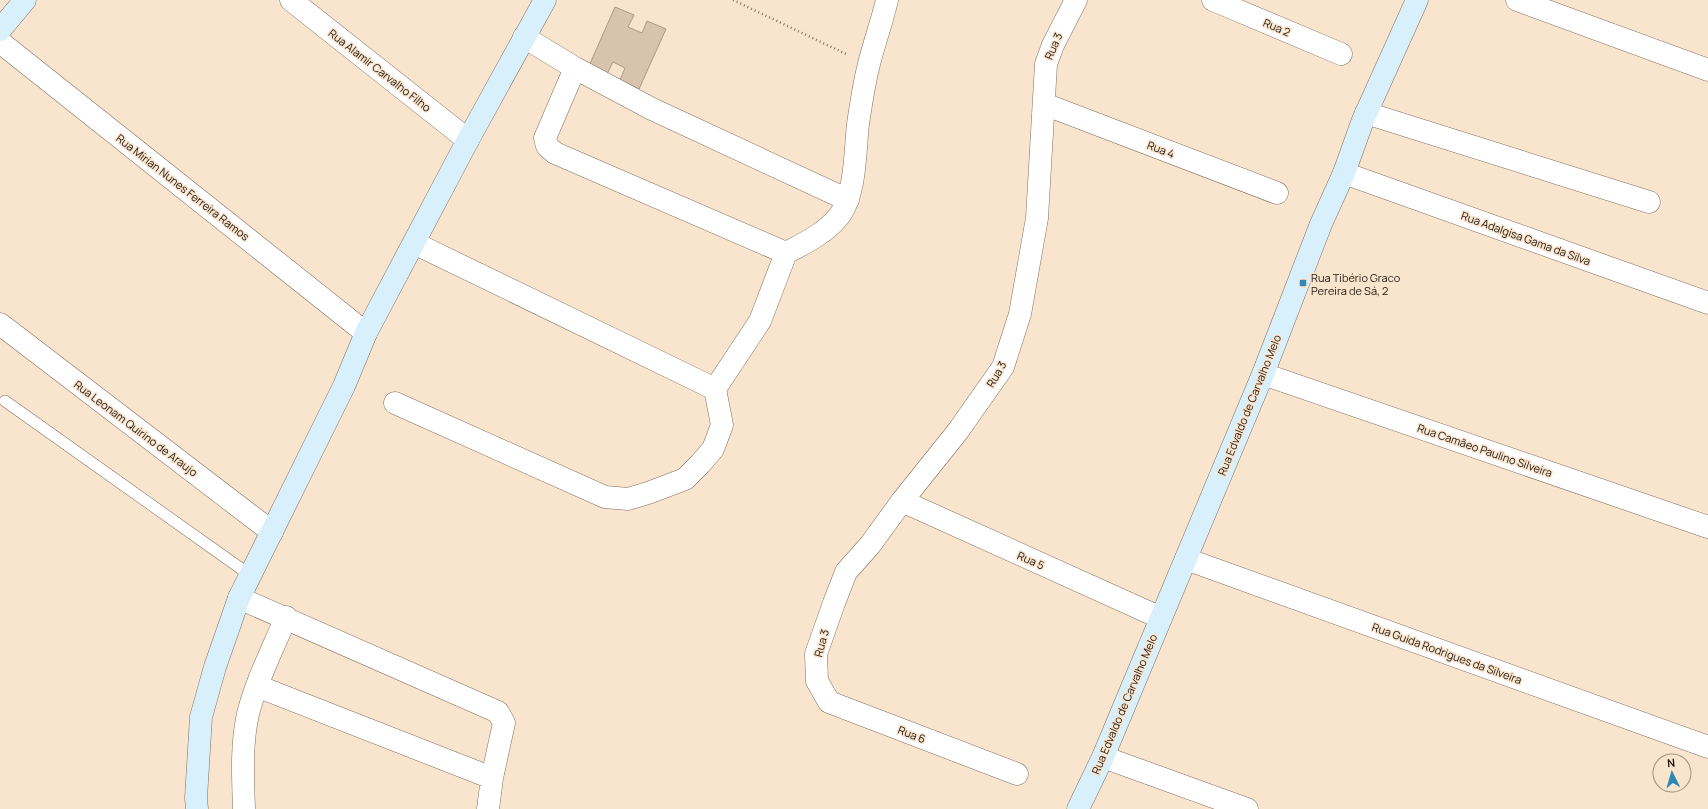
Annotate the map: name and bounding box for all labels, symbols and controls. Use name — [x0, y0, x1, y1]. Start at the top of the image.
street label: Rua 2 — [1261, 15, 1293, 39]
street label: Rua Alamir Carvalho Filho — [326, 25, 435, 115]
street label: Rua 3 — [1041, 30, 1065, 62]
street label: Rua Mirian Nunes Ferreira Ramos — [113, 130, 253, 244]
street label: Rua 4 — [1145, 137, 1177, 161]
street label: Rua Adalgisa Gama da Silva — [1459, 208, 1593, 268]
place label: Rua Tibério Graco Pereira de Sá, 2 — [1311, 270, 1401, 298]
marker: Rua Tibério Graco Pereira de Sá, 2 — [1298, 278, 1308, 288]
street label: Rua Edvaldo de Carvalho Melo — [1214, 332, 1284, 478]
street label: Rua 3 — [983, 358, 1009, 390]
street label: Rua Leonam Quirino de Araujo — [71, 377, 201, 480]
street label: Rua Camãeo Paulino Silveira — [1415, 420, 1555, 480]
street label: Rua 5 — [1015, 547, 1047, 573]
street label: Rua Guida Rodrigues da Silveira — [1370, 619, 1524, 687]
street label: Rua 3 — [810, 628, 832, 658]
street label: Rua Edvaldo de Carvalho Melo — [1088, 631, 1161, 776]
street label: Rua 6 — [896, 722, 928, 746]
north arrow — [1652, 753, 1692, 793]
text: N — [1666, 755, 1676, 770]

